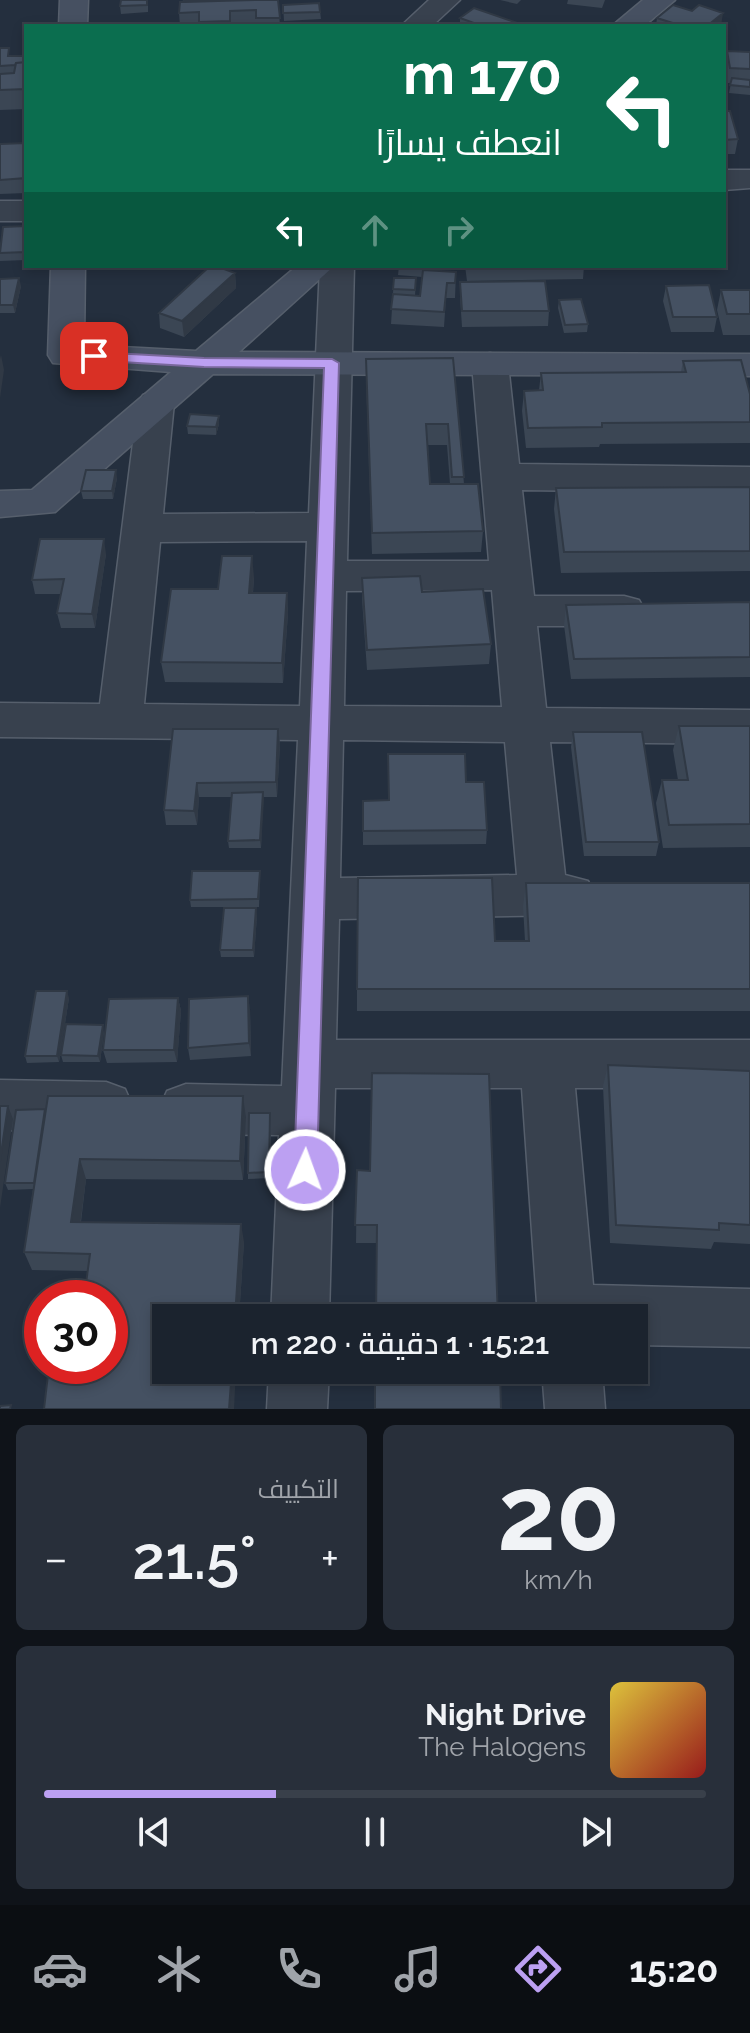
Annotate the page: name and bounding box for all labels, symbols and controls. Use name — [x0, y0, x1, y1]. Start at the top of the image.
text: 170 m — [403, 41, 562, 107]
icon: left — [590, 56, 694, 160]
text: انعطف يسارًا — [375, 121, 562, 163]
icon: left — [269, 208, 313, 252]
icon: ahead — [353, 208, 397, 252]
icon: right — [437, 208, 481, 252]
pin — [60, 322, 128, 390]
icon: arrive — [72, 334, 116, 378]
position arrow — [263, 1128, 347, 1212]
speed limit sign: 30 — [24, 1280, 128, 1384]
text: 15:21 · 1 دقيقة · 220 m — [251, 1326, 549, 1361]
text: 20 — [497, 1452, 620, 1574]
text: التكييف — [257, 1474, 339, 1504]
text: 21.5° — [132, 1523, 256, 1593]
text: − — [44, 1533, 68, 1584]
text: + — [321, 1533, 339, 1584]
text: km/h — [524, 1565, 593, 1595]
text: Night Drive — [425, 1697, 586, 1732]
text: The Halogens — [418, 1732, 586, 1762]
icon: previous — [132, 1810, 176, 1854]
icon: pause — [353, 1810, 397, 1854]
icon: next — [574, 1810, 618, 1854]
icon: car — [32, 1941, 88, 1997]
icon: climate — [151, 1941, 207, 1997]
icon: phone — [271, 1941, 327, 1997]
icon: music — [390, 1941, 446, 1997]
icon: directions — [510, 1941, 566, 1997]
text: 15:20 — [629, 1948, 718, 1990]

